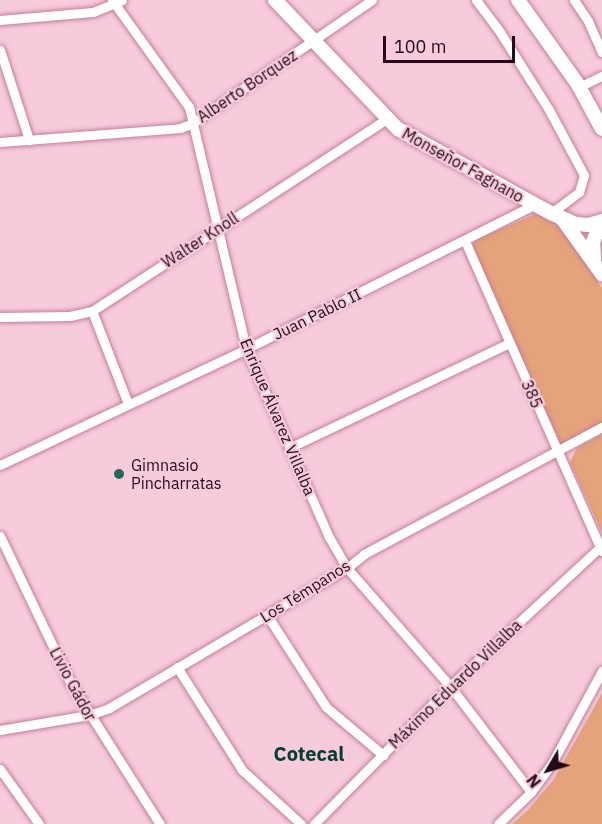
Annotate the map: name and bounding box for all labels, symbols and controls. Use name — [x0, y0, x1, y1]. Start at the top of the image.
scale bar — [386, 24, 518, 62]
text: 100 m — [394, 35, 446, 58]
street label: Alberto Borquez — [193, 45, 301, 127]
street label: Monseñor Fagnano — [399, 124, 527, 206]
street label: Walter Knoll — [158, 208, 242, 272]
street label: Juan Pablo II — [270, 284, 364, 344]
street label: Enrique Álvarez Villalba — [236, 336, 320, 498]
street label: 385 — [517, 377, 547, 411]
place label: Gimnasio Pincharratas — [131, 455, 222, 493]
marker: Gimnasio Pincharratas — [112, 467, 126, 481]
street label: Los Témpanos — [256, 556, 354, 626]
street label: Máximo Eduardo Villalba — [385, 616, 525, 752]
street label: Livio Gádor — [46, 644, 100, 724]
north arrow — [518, 740, 578, 800]
district label: Cotecal — [274, 741, 344, 765]
text: N — [522, 770, 545, 792]

